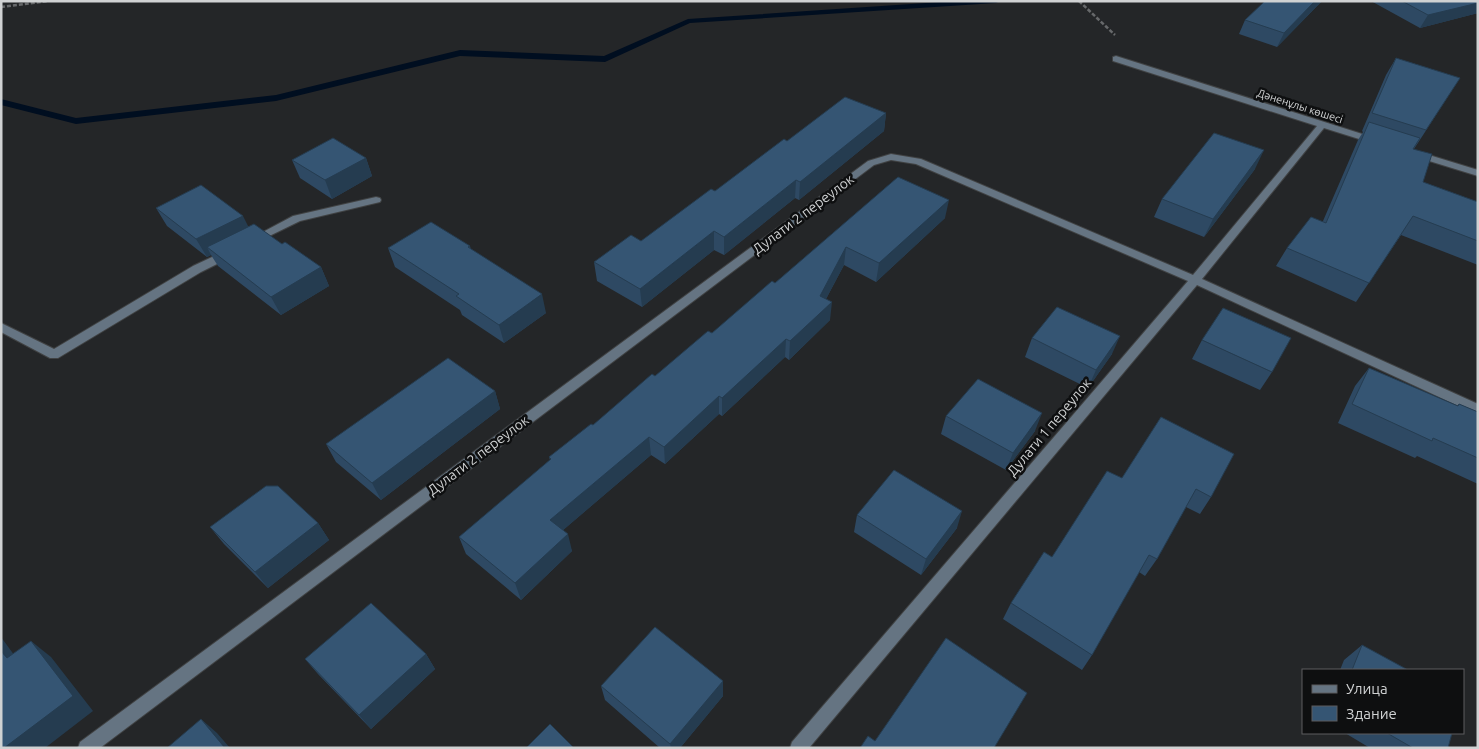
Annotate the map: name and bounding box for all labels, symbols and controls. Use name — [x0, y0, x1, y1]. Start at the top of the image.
street label: Дәненұлы көшесі — [1256, 86, 1344, 126]
street label: Дулати 2 переулок — [749, 171, 857, 257]
street label: Дулати 1 переулок — [1003, 375, 1095, 479]
street label: Дулати 2 переулок — [424, 412, 532, 498]
legend — [1302, 669, 1464, 734]
text: Улица — [1346, 680, 1388, 697]
text: Здание — [1346, 705, 1397, 722]

